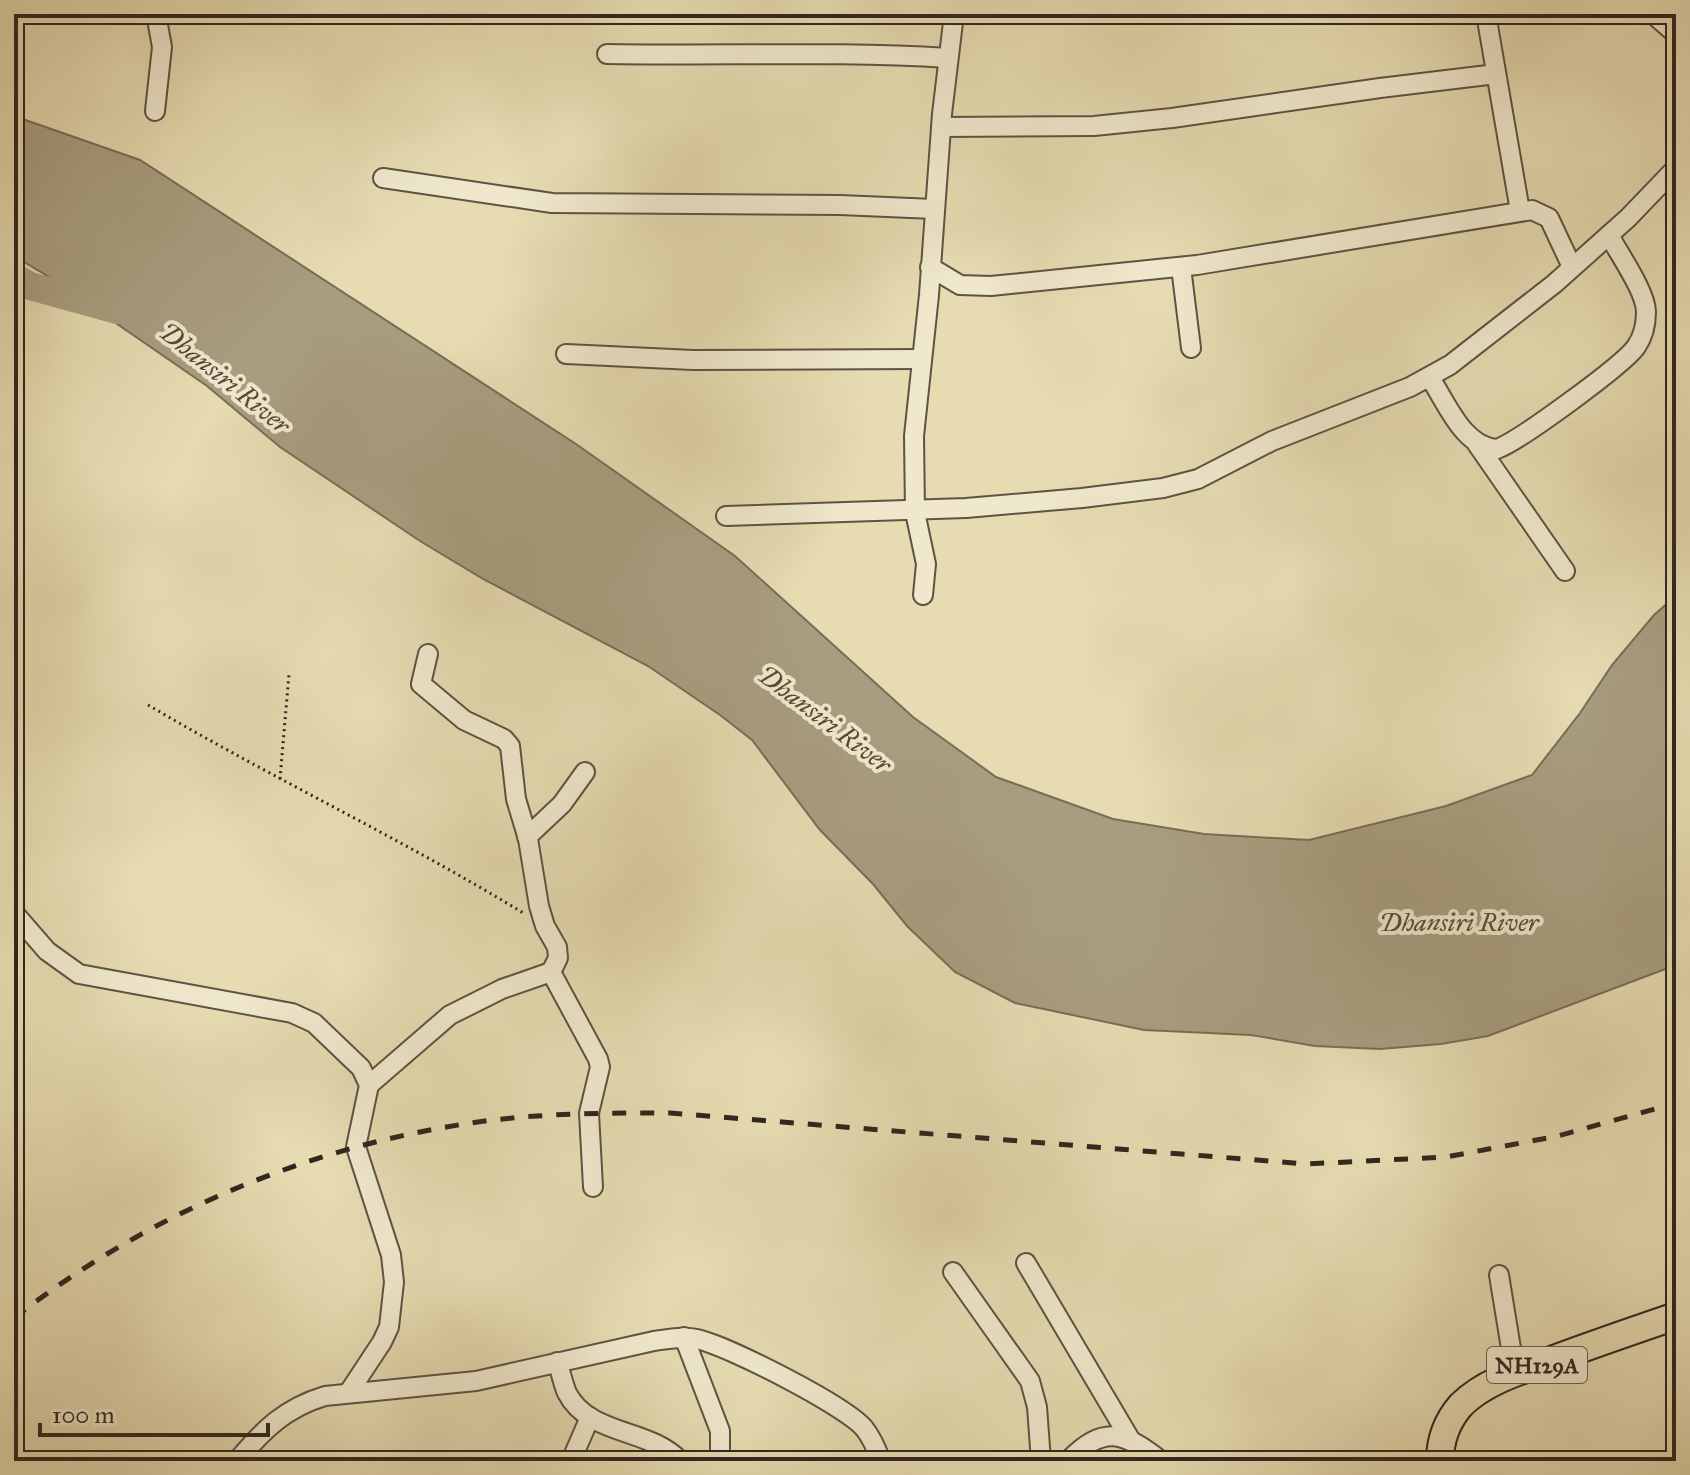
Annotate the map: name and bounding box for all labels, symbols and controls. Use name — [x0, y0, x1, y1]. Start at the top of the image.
water label: Dhansiri River — [153, 315, 298, 441]
water label: Dhansiri River — [752, 658, 899, 780]
water label: Dhansiri River — [1379, 906, 1540, 938]
road number: NH129A — [1487, 1347, 1587, 1383]
scale bar — [40, 1387, 268, 1437]
text: 100 m — [52, 1400, 115, 1430]

